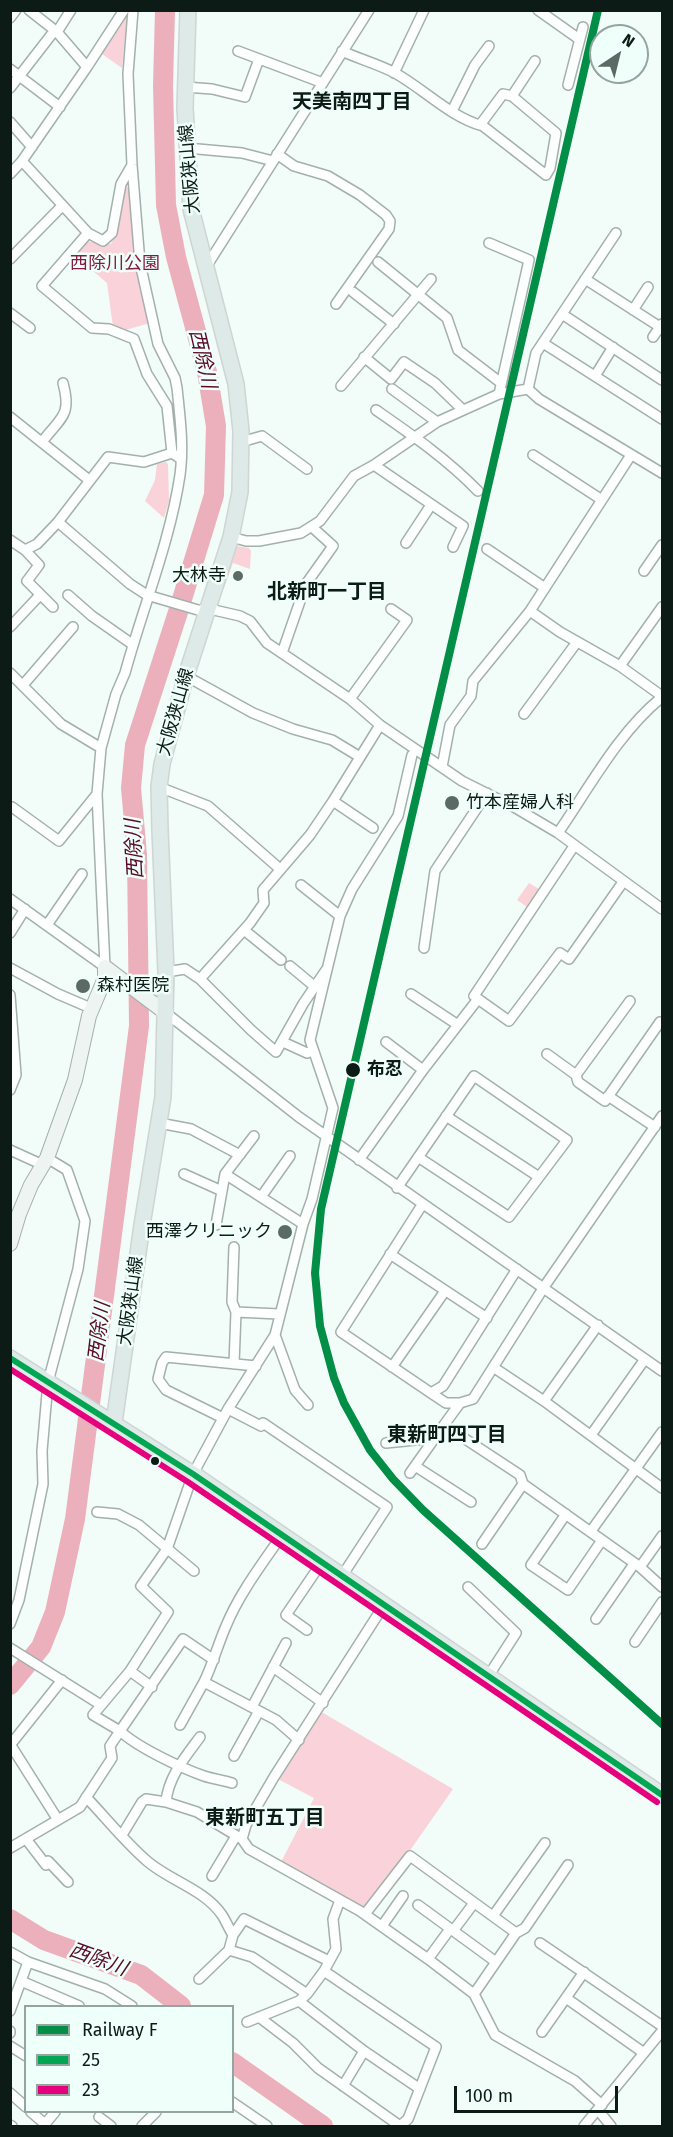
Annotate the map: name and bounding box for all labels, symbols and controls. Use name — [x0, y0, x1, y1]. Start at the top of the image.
north arrow — [589, 24, 649, 84]
text: N — [619, 30, 638, 51]
district label: 天美南四丁目 — [292, 90, 412, 114]
street label: 大阪狭山線 — [175, 123, 205, 215]
park label: 西除川公園 — [70, 253, 160, 275]
water label: 西除川 — [184, 327, 220, 391]
place label: 大林寺 — [172, 565, 226, 587]
marker: 大林寺 — [231, 569, 245, 583]
district label: 北新町一丁目 — [267, 580, 387, 604]
street label: 大阪狭山線 — [153, 666, 199, 758]
place label: 竹本産婦人科 — [466, 792, 574, 814]
marker: 竹本産婦人科 — [443, 794, 461, 812]
water label: 西除川 — [121, 818, 149, 880]
place label: 森村医院 — [97, 975, 169, 997]
marker: 森村医院 — [74, 977, 92, 995]
place label: 布忍 — [367, 1059, 403, 1081]
marker: 布忍 — [344, 1061, 362, 1079]
place label: 西澤クリニック — [146, 1221, 272, 1243]
marker: 西澤クリニック — [276, 1223, 294, 1241]
street label: 大阪狭山線 — [114, 1255, 148, 1347]
water label: 西除川 — [84, 1301, 116, 1363]
district label: 東新町四丁目 — [387, 1423, 507, 1447]
unlabelled marker — [149, 1455, 161, 1467]
district label: 東新町五丁目 — [205, 1806, 325, 1830]
water label: 西除川 — [66, 1938, 130, 1982]
legend — [24, 2005, 234, 2113]
text: Railway F — [82, 2019, 158, 2041]
text: 25 — [82, 2049, 100, 2071]
scale bar — [457, 2074, 620, 2112]
text: 23 — [82, 2079, 100, 2101]
text: 100 m — [465, 2085, 513, 2107]

